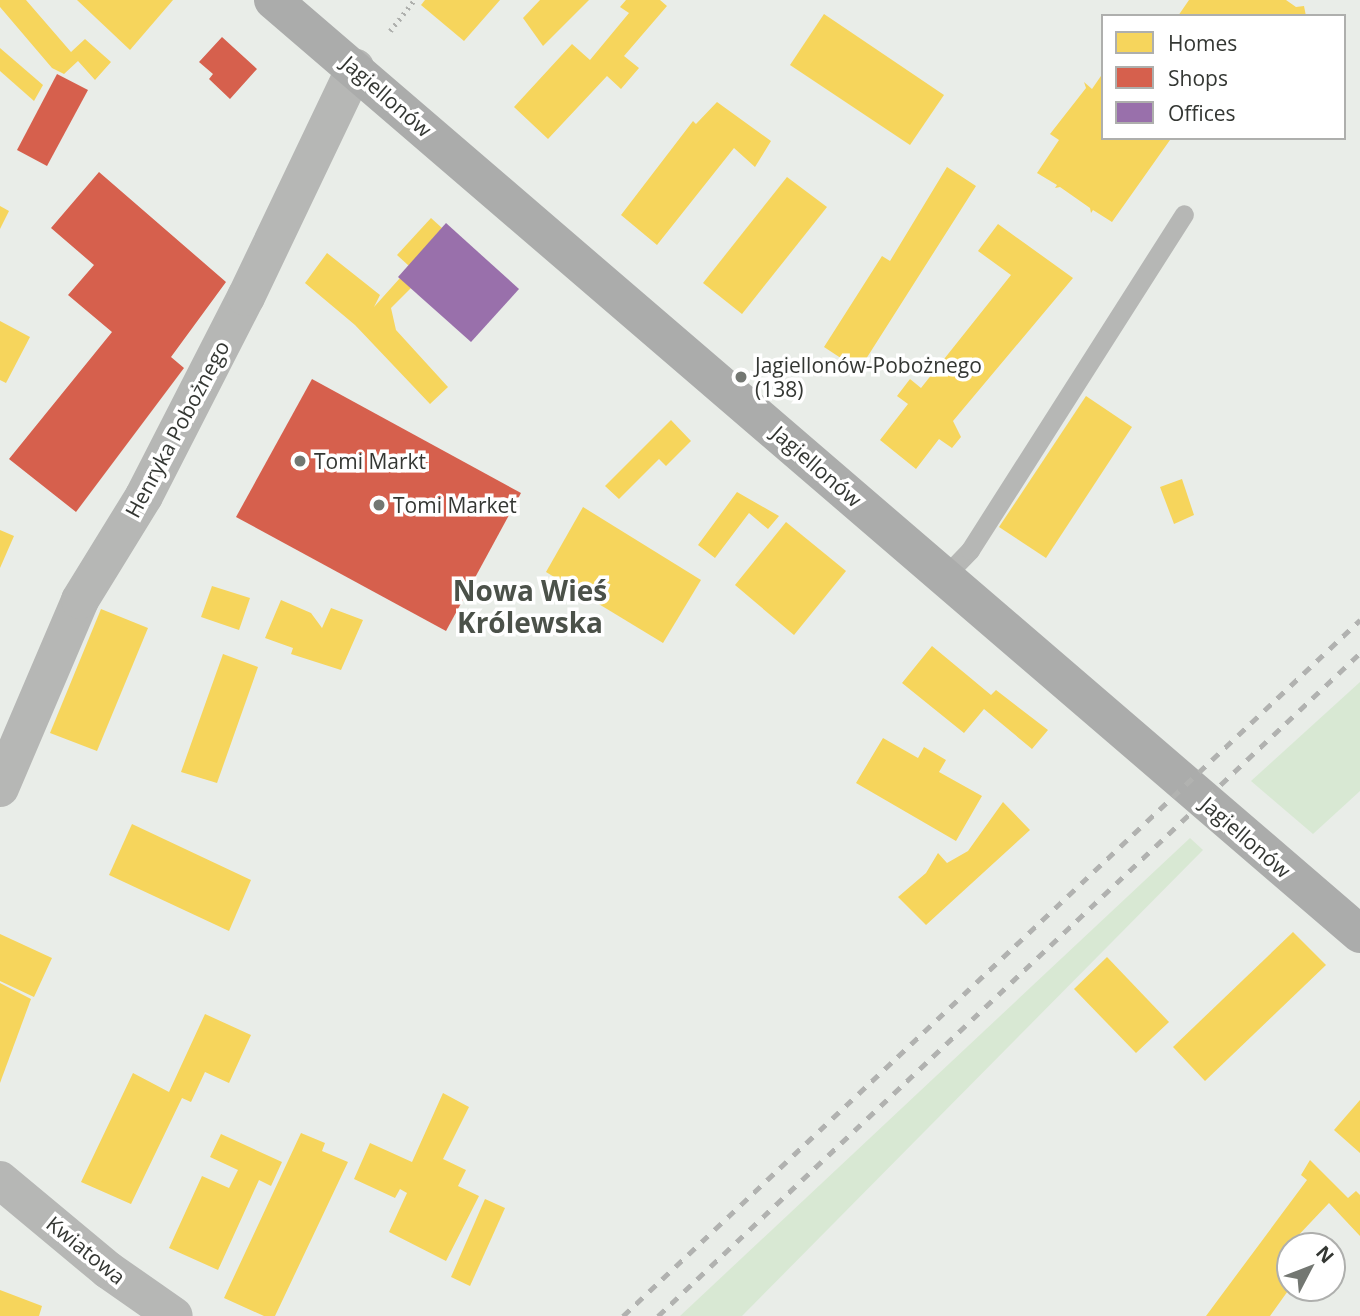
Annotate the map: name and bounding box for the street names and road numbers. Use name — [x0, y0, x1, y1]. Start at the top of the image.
street label: Jagiellonów — [337, 50, 437, 142]
street label: Henryka Pobożnego — [120, 336, 234, 522]
street label: Jagiellonów — [767, 420, 867, 512]
street label: Jagiellonów — [1196, 791, 1296, 883]
street label: Kwiatowa — [41, 1211, 131, 1289]

